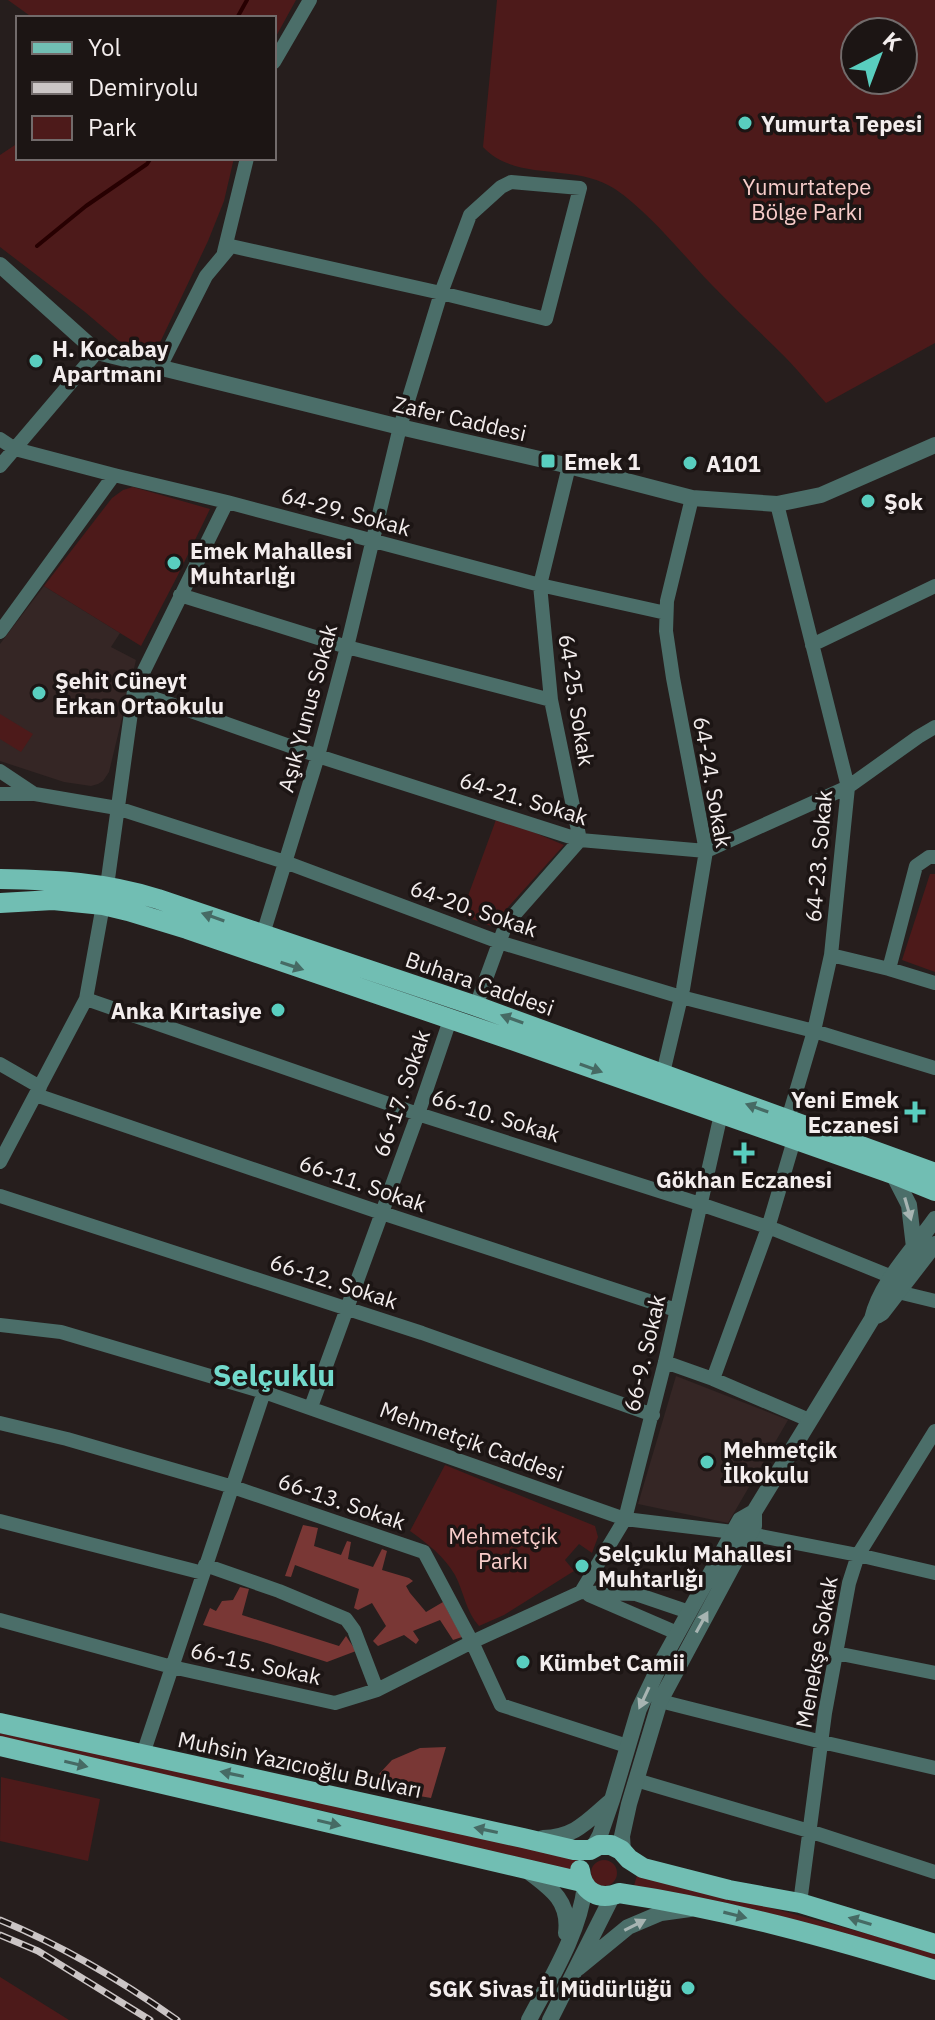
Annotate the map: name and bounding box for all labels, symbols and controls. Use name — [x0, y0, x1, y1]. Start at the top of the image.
legend — [16, 16, 276, 160]
north arrow — [839, 16, 919, 96]
text: K — [877, 25, 909, 57]
text: Yol — [88, 31, 121, 63]
text: Demiryolu — [88, 71, 199, 103]
place label: Yumurta Tepesi — [761, 109, 922, 138]
text: Park — [88, 111, 137, 143]
marker: Yumurta Tepesi — [736, 114, 754, 132]
park label: Yumurtatepe Bölge Parkı — [743, 172, 871, 226]
place label: H. Kocabay Apartmanı — [52, 334, 169, 388]
marker: H. Kocabay Apartmanı — [27, 352, 45, 370]
street label: Zafer Caddesi — [390, 389, 530, 447]
place label: Emek 1 — [564, 447, 640, 476]
place label: A101 — [706, 449, 761, 478]
marker: Emek 1 — [539, 452, 557, 470]
marker: A101 — [681, 454, 699, 472]
street label: 64-29. Sokak — [278, 480, 414, 542]
place label: Şok — [884, 487, 923, 516]
marker: Şok — [859, 492, 877, 510]
place label: Emek Mahallesi Muhtarlığı — [190, 536, 352, 590]
marker: Emek Mahallesi Muhtarlığı — [165, 554, 183, 572]
street label: Aşık Yunus Sokak — [271, 620, 343, 795]
street label: 64-25. Sokak — [552, 632, 602, 768]
place label: Şehit Cüneyt Erkan Ortaokulu — [55, 666, 224, 720]
marker: Şehit Cüneyt Erkan Ortaokulu — [30, 684, 48, 702]
street label: 64-24. Sokak — [687, 714, 739, 850]
street label: 64-21. Sokak — [456, 765, 592, 831]
street label: 64-23. Sokak — [798, 788, 838, 923]
street label: 64-20. Sokak — [407, 873, 542, 943]
one-way arrow — [201, 911, 225, 923]
street label: Buhara Caddesi — [402, 944, 558, 1022]
one-way arrow — [280, 960, 304, 973]
place label: Anka Kırtasiye — [111, 996, 262, 1025]
marker: Anka Kırtasiye — [269, 1001, 287, 1019]
one-way arrow — [500, 1012, 524, 1025]
street label: 66-17. Sokak — [366, 1025, 436, 1160]
one-way arrow — [579, 1062, 603, 1074]
street label: 66-10. Sokak — [428, 1082, 564, 1148]
place label: Yeni Emek Eczanesi — [791, 1085, 899, 1139]
one-way arrow — [744, 1101, 768, 1114]
marker: Yeni Emek Eczanesi — [906, 1103, 924, 1121]
marker: Gökhan Eczanesi — [735, 1144, 753, 1162]
street label: 66-11. Sokak — [296, 1148, 431, 1218]
place label: Gökhan Eczanesi — [656, 1165, 832, 1194]
one-way arrow — [903, 1197, 915, 1222]
street label: 66-12. Sokak — [266, 1247, 402, 1315]
street label: 66-9. Sokak — [616, 1291, 672, 1414]
district label: Selçuklu — [213, 1355, 335, 1394]
street label: Mehmetçik Caddesi — [376, 1394, 568, 1488]
place label: Mehmetçik İlkokulu — [723, 1435, 838, 1489]
marker: Mehmetçik İlkokulu — [698, 1453, 716, 1471]
street label: 66-13. Sokak — [275, 1466, 410, 1536]
park label: Mehmetçik Parkı — [448, 1521, 558, 1575]
place label: Selçuklu Mahallesi Muhtarlığı — [598, 1539, 792, 1593]
marker: Selçuklu Mahallesi Muhtarlığı — [573, 1557, 591, 1575]
street label: Menekşe Sokak — [788, 1573, 844, 1730]
one-way arrow — [695, 1611, 709, 1633]
street label: 66-15. Sokak — [188, 1635, 324, 1691]
place label: Kümbet Camii — [539, 1648, 685, 1677]
marker: Kümbet Camii — [514, 1653, 532, 1671]
one-way arrow — [637, 1686, 651, 1710]
street label: Muhsin Yazıcıoğlu Bulvarı — [175, 1724, 425, 1804]
one-way arrow — [64, 1758, 89, 1771]
one-way arrow — [220, 1767, 245, 1780]
one-way arrow — [317, 1817, 342, 1829]
one-way arrow — [474, 1823, 499, 1836]
one-way arrow — [723, 1910, 748, 1922]
one-way arrow — [848, 1915, 872, 1927]
one-way arrow — [623, 1918, 646, 1931]
place label: SGK Sivas İl Müdürlüğü — [428, 1974, 672, 2003]
marker: SGK Sivas İl Müdürlüğü — [679, 1979, 697, 1997]

